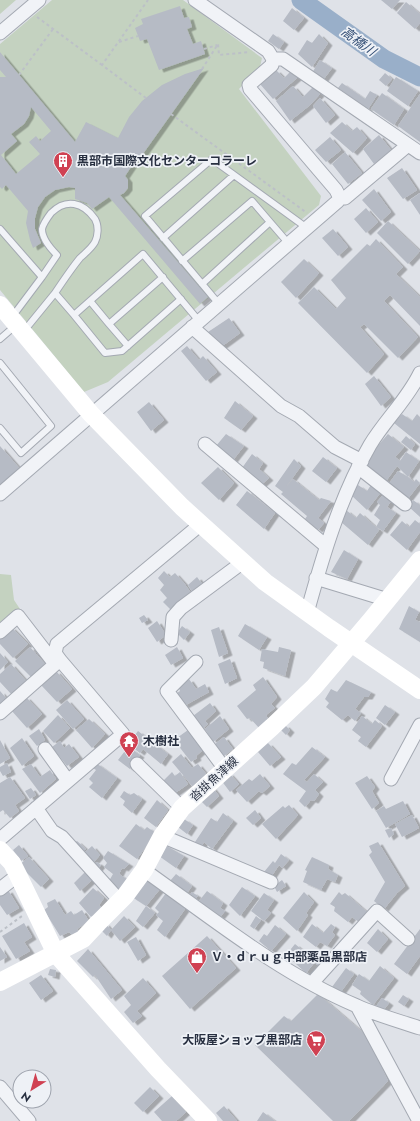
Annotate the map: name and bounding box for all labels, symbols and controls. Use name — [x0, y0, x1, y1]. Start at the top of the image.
water label: 高橋川 — [337, 22, 382, 62]
building icon: 黒部市国際文化センターコラーレ — [52, 150, 74, 178]
place label: 黒部市国際文化センターコラーレ — [77, 152, 257, 170]
temple icon: 木樹社 — [118, 730, 140, 758]
place label: 木樹社 — [143, 732, 179, 750]
street label: 沓掛魚津線 — [186, 752, 242, 806]
shop icon: Ｖ・ｄｒｕｇ中部薬品黒部店 — [186, 946, 208, 974]
place label: Ｖ・ｄｒｕｇ中部薬品黒部店 — [211, 948, 367, 966]
supermarket icon: 大阪屋ショップ黒部店 — [305, 1029, 327, 1057]
place label: 大阪屋ショップ黒部店 — [182, 1031, 302, 1049]
north arrow — [12, 1069, 52, 1109]
text: N — [18, 1088, 34, 1106]

